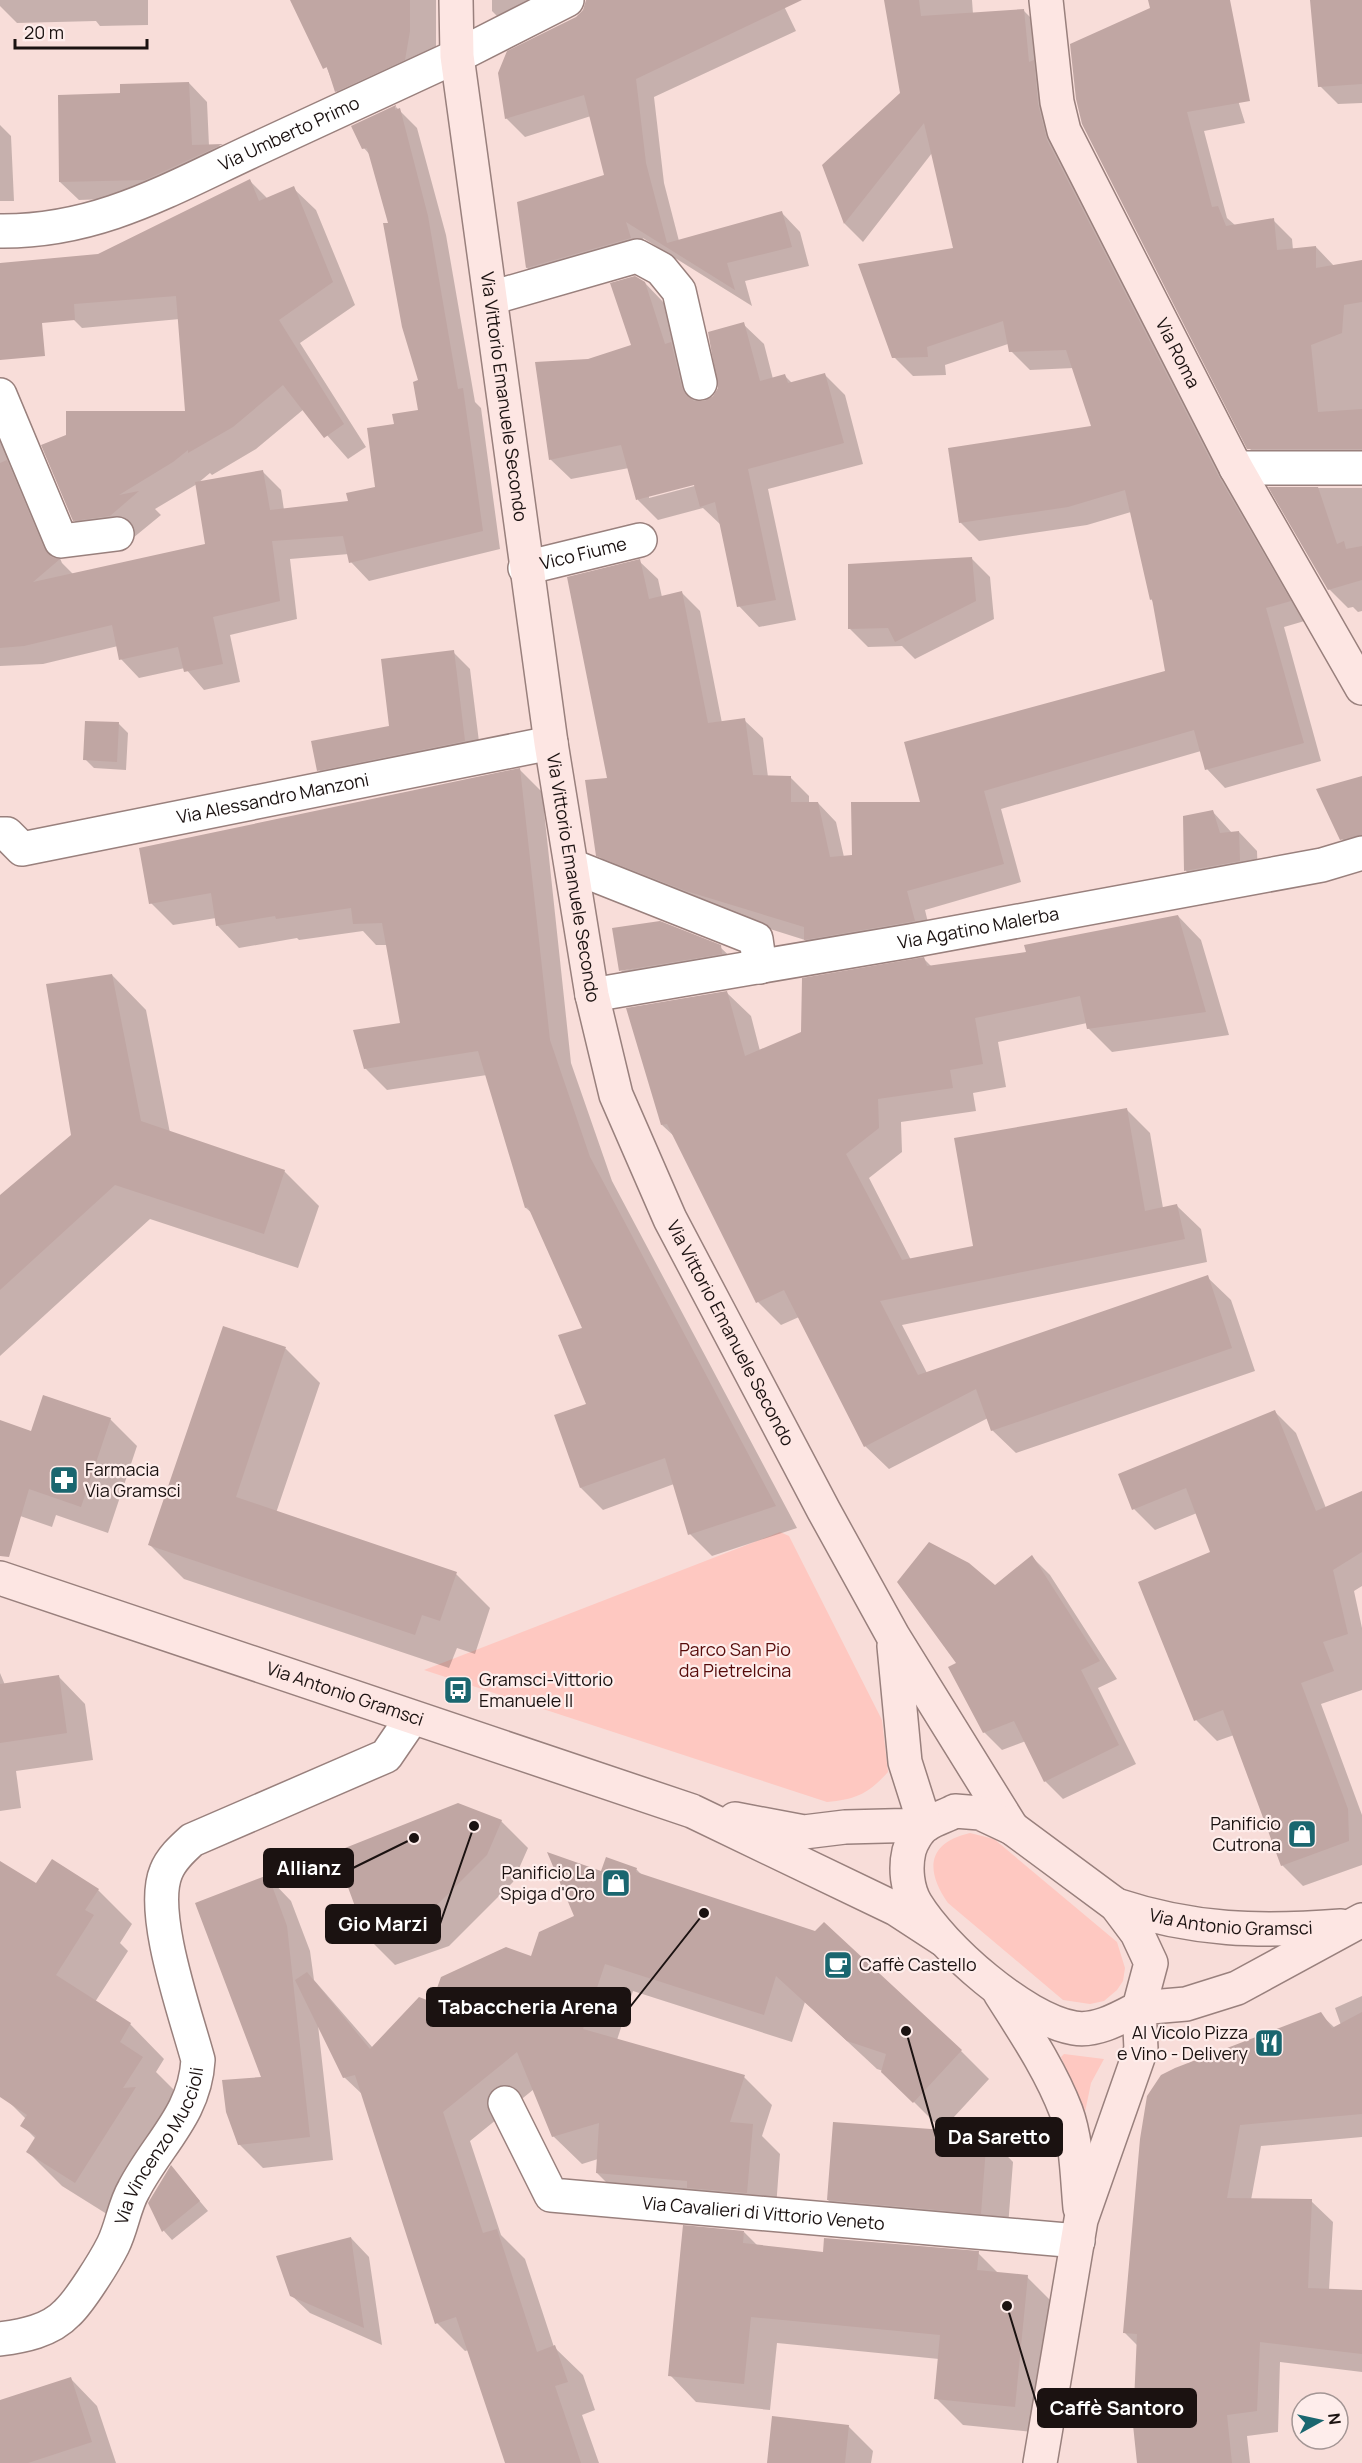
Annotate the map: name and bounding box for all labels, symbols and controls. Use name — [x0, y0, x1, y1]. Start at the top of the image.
scale bar — [15, 12, 147, 50]
text: 20 m — [24, 20, 64, 44]
street label: Via Umberto Primo — [214, 90, 363, 176]
street label: Via Vittorio Emanuele Secondo — [476, 270, 534, 523]
street label: Via Roma — [1150, 314, 1206, 392]
street label: Vico Fiume — [537, 531, 629, 575]
street label: Via Vittorio Emanuele Secondo — [542, 751, 606, 1005]
street label: Via Alessandro Manzoni — [174, 767, 371, 829]
street label: Via Agatino Malerba — [896, 901, 1061, 954]
street label: Via Vittorio Emanuele Secondo — [662, 1216, 800, 1450]
place label: Farmacia Via Gramsci — [85, 1457, 181, 1502]
pharmacy icon: Farmacia Via Gramsci — [48, 1464, 80, 1496]
park label: Parco San Pio da Pietrelcina — [679, 1637, 791, 1682]
street label: Via Antonio Gramsci — [263, 1656, 427, 1731]
place label: Gramsci-Vittorio Emanuele II — [479, 1667, 613, 1712]
bus stop icon: Gramsci-Vittorio Emanuele II — [442, 1674, 474, 1706]
place label: Panificio Cutrona — [1210, 1811, 1281, 1856]
shop icon: Panificio Cutrona — [1286, 1818, 1318, 1850]
callout: Allianz — [264, 1849, 353, 1887]
text: Allianz — [277, 1854, 341, 1881]
place label: Panificio La Spiga d'Oro — [500, 1860, 595, 1905]
shop icon: Panificio La Spiga d'Oro — [600, 1867, 632, 1899]
street label: Via Antonio Gramsci — [1147, 1902, 1313, 1940]
callout: Gio Marzi — [326, 1905, 440, 1943]
text: Gio Marzi — [338, 1910, 428, 1937]
cafe icon: Caffè Castello — [822, 1949, 854, 1981]
place label: Caffè Castello — [859, 1952, 977, 1976]
callout: Tabaccheria Arena — [427, 1988, 630, 2026]
text: Tabaccheria Arena — [438, 1993, 618, 2020]
place label: Al Vicolo Pizza e Vino - Delivery — [1117, 2020, 1248, 2065]
restaurant icon: Al Vicolo Pizza e Vino - Delivery — [1253, 2027, 1285, 2059]
street label: Via Vincenzo Muccioli — [108, 2066, 208, 2227]
callout: Da Saretto — [936, 2118, 1062, 2156]
text: Da Saretto — [948, 2123, 1050, 2150]
street label: Via Cavalieri di Vittorio Veneto — [641, 2190, 886, 2235]
callout: Caffè Santoro — [1038, 2389, 1196, 2427]
north arrow — [1290, 2391, 1350, 2451]
text: Caffè Santoro — [1050, 2394, 1184, 2421]
text: N — [1323, 2412, 1347, 2426]

